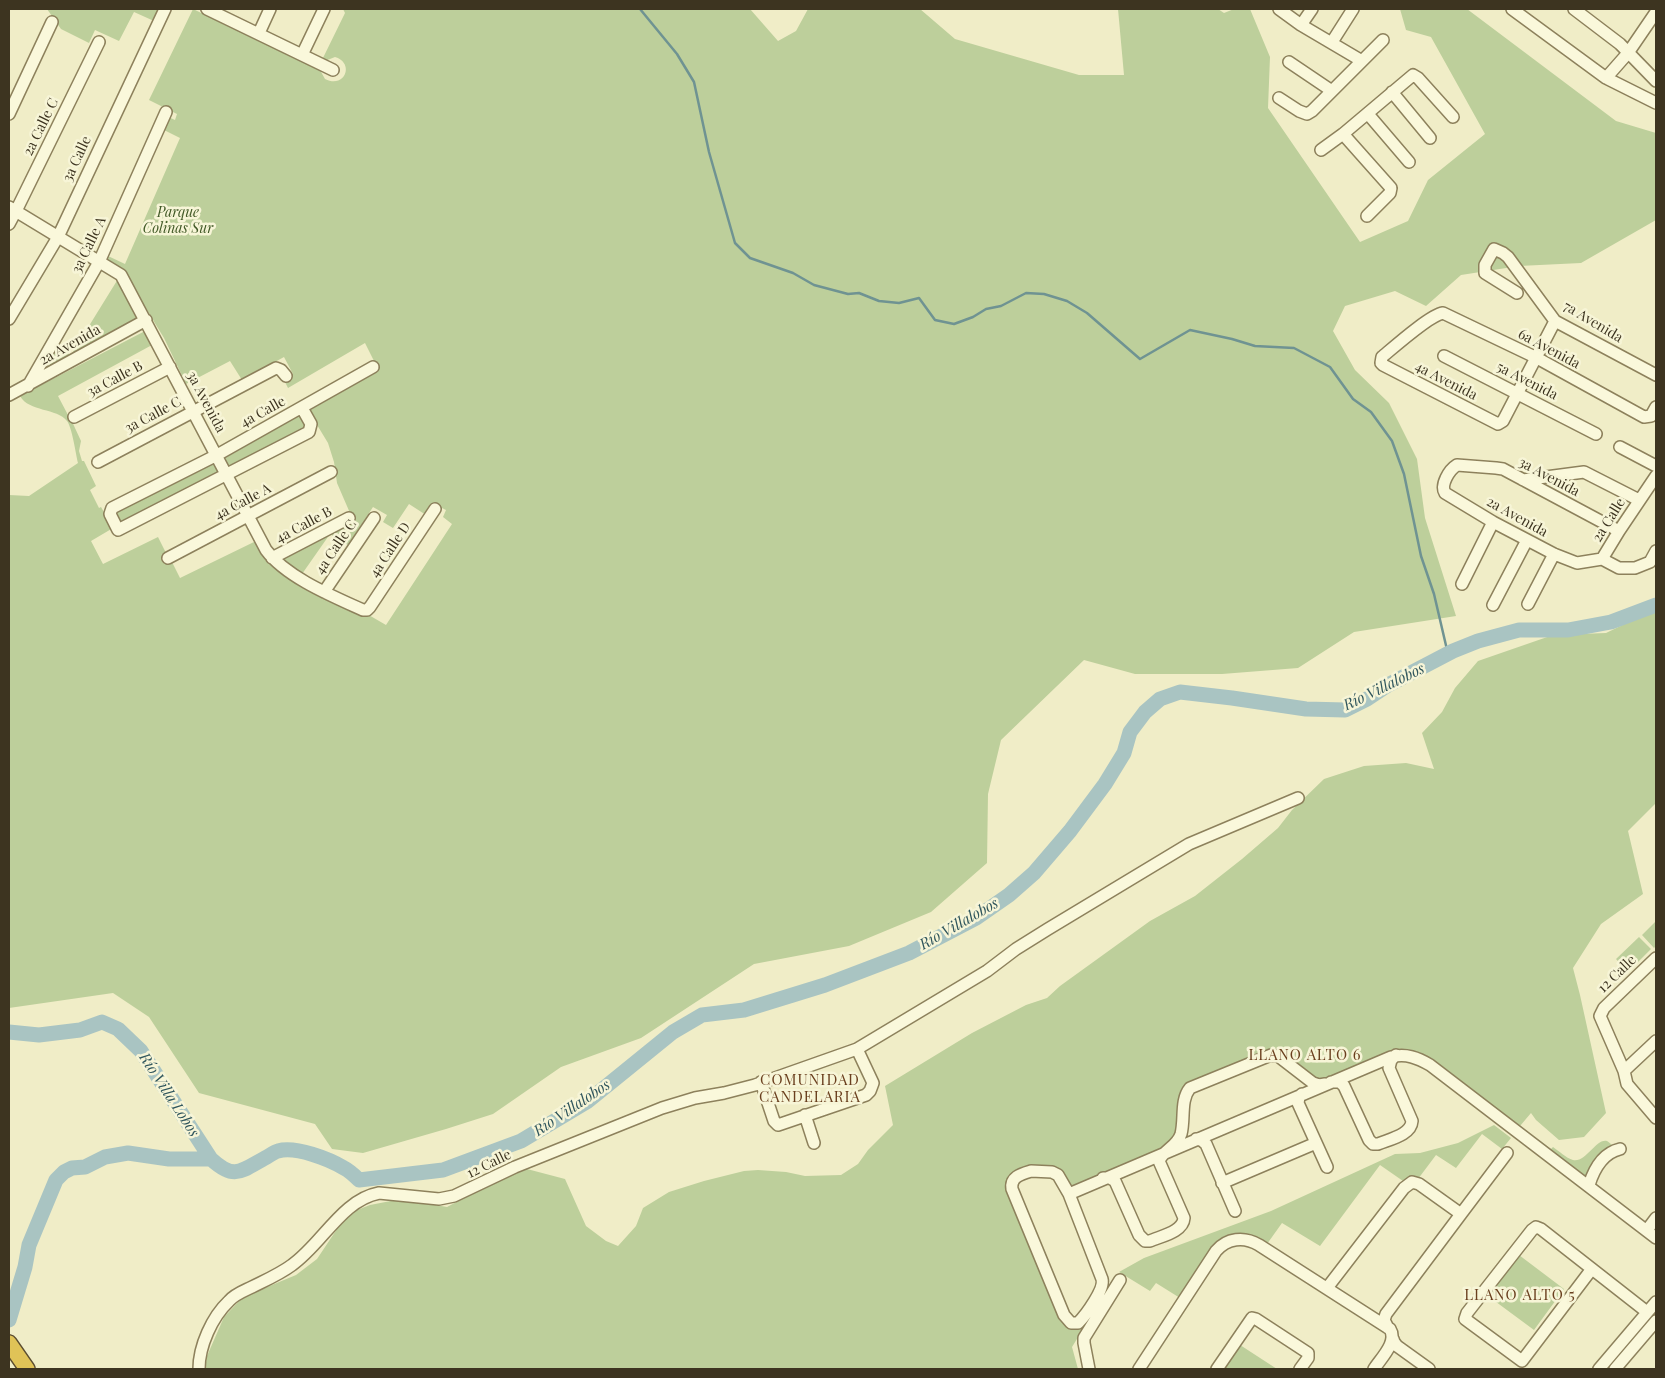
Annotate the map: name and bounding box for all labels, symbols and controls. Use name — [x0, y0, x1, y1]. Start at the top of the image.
street label: 2a Calle C — [20, 96, 62, 158]
street label: 3a Calle — [59, 134, 95, 184]
park label: Parque Colinas Sur — [143, 205, 213, 238]
street label: 3a Calle A — [68, 214, 110, 276]
street label: 7a Avenida — [1560, 298, 1626, 346]
street label: 2a Avenida — [36, 321, 104, 369]
street label: 6a Avenida — [1515, 326, 1583, 372]
street label: 3a Calle B — [84, 357, 146, 401]
street label: 4a Avenida — [1412, 358, 1480, 404]
street label: 5a Avenida — [1494, 358, 1560, 404]
street label: 3a Avenida — [183, 368, 229, 436]
street label: 3a Calle C — [122, 393, 184, 437]
street label: 4a Calle — [238, 393, 288, 431]
street label: 3a Avenida — [1515, 454, 1583, 500]
street label: 4a Calle A — [212, 480, 274, 524]
street label: 2a Avenida — [1483, 493, 1551, 541]
street label: 2a Calle — [1589, 495, 1629, 545]
street label: 4a Calle B — [273, 503, 335, 547]
street label: 4a Calle C — [312, 517, 360, 577]
street label: 4a Calle D — [366, 519, 414, 581]
water label: Río Villalobos — [1340, 660, 1428, 714]
water label: Río Villalobos — [916, 894, 1002, 954]
street label: 12 Calle — [1594, 952, 1640, 996]
district label: LLANO ALTO 6 — [1247, 1046, 1363, 1064]
water label: Río Villa Lobos — [135, 1050, 203, 1140]
district label: COMUNIDAD CANDELARIA — [758, 1071, 862, 1106]
water label: Río Villalobos — [530, 1076, 614, 1140]
street label: 12 Calle — [464, 1146, 514, 1182]
district label: LLANO ALTO 5 — [1463, 1286, 1577, 1304]

